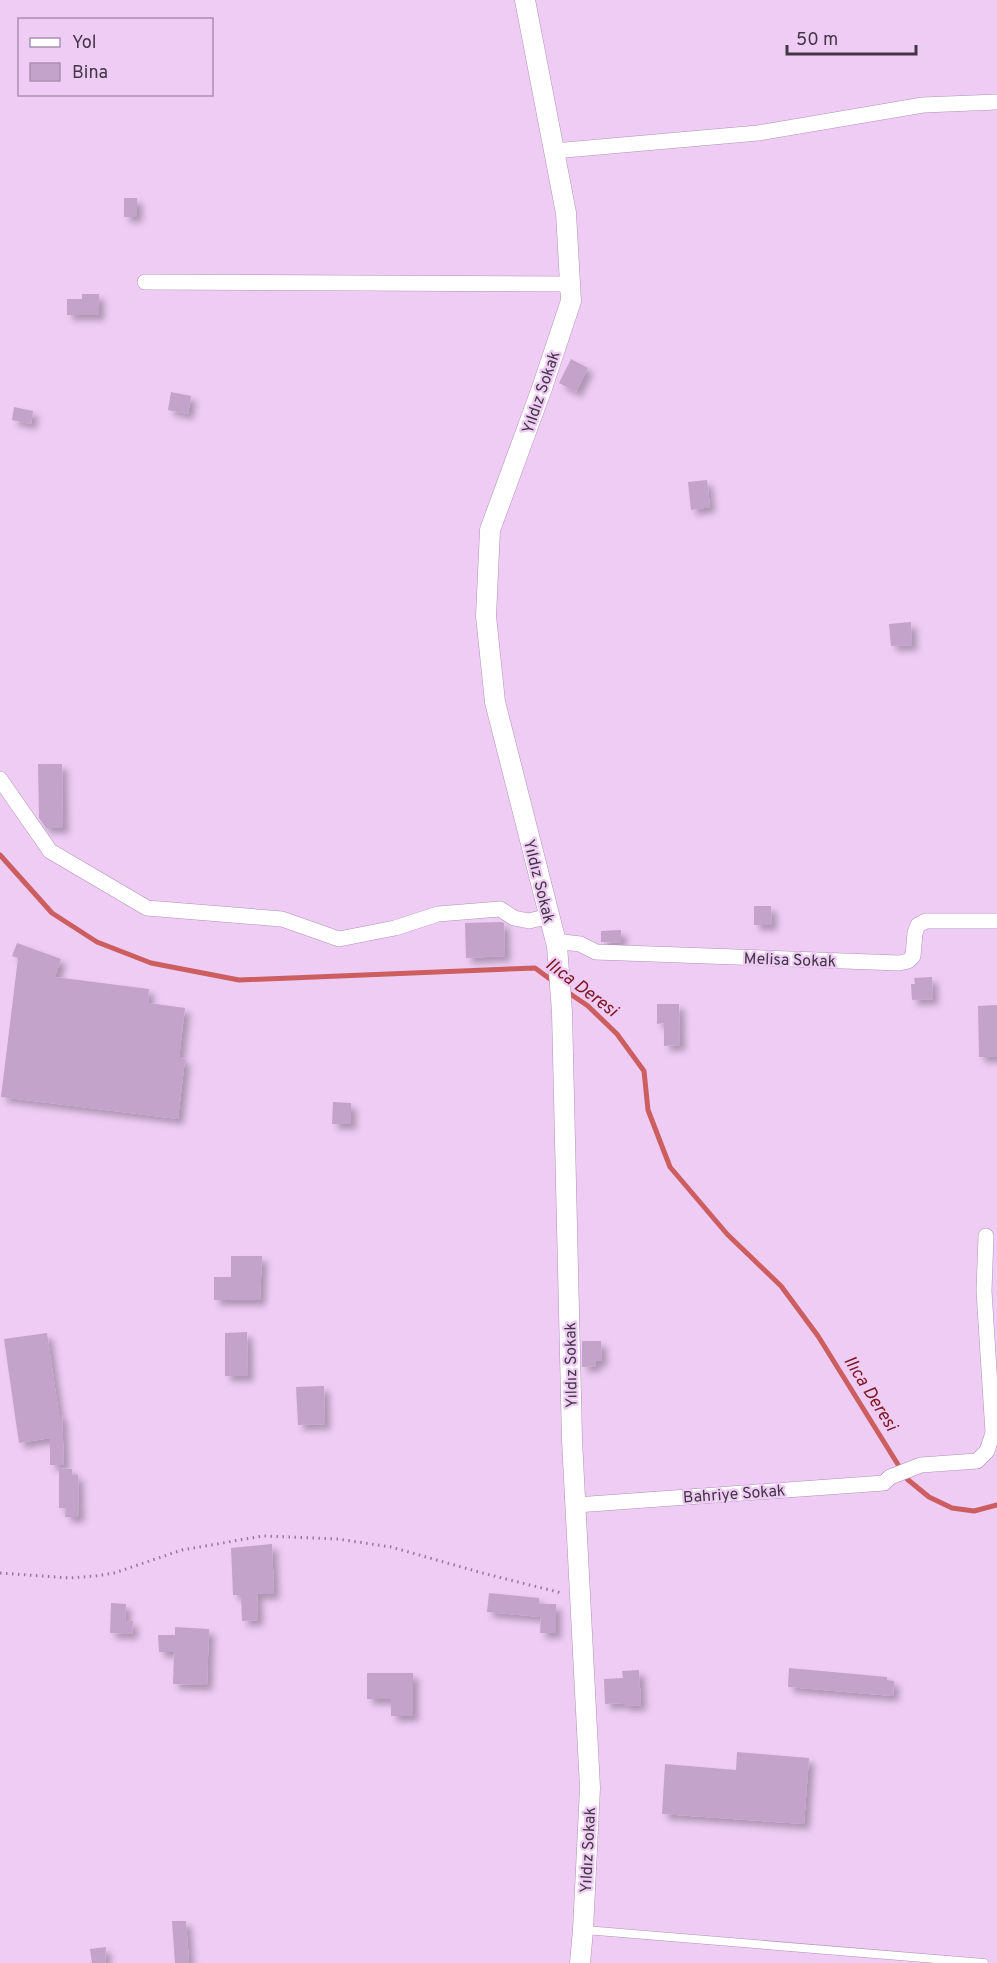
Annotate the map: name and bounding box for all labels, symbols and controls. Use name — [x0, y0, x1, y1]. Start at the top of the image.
legend — [18, 18, 213, 96]
scale bar — [787, 18, 916, 56]
text: 50 m — [796, 29, 838, 52]
text: Yol — [72, 32, 97, 55]
text: Bina — [72, 62, 108, 85]
street label: Yıldız Sokak — [518, 349, 565, 437]
street label: Yıldız Sokak — [518, 837, 558, 926]
street label: Melisa Sokak — [743, 949, 837, 973]
water label: Ilıca Deresi — [540, 953, 623, 1024]
street label: Yıldız Sokak — [561, 1322, 583, 1408]
water label: Ilıca Deresi — [837, 1352, 903, 1437]
street label: Bahriye Sokak — [682, 1481, 786, 1509]
street label: Yıldız Sokak — [577, 1807, 601, 1894]

